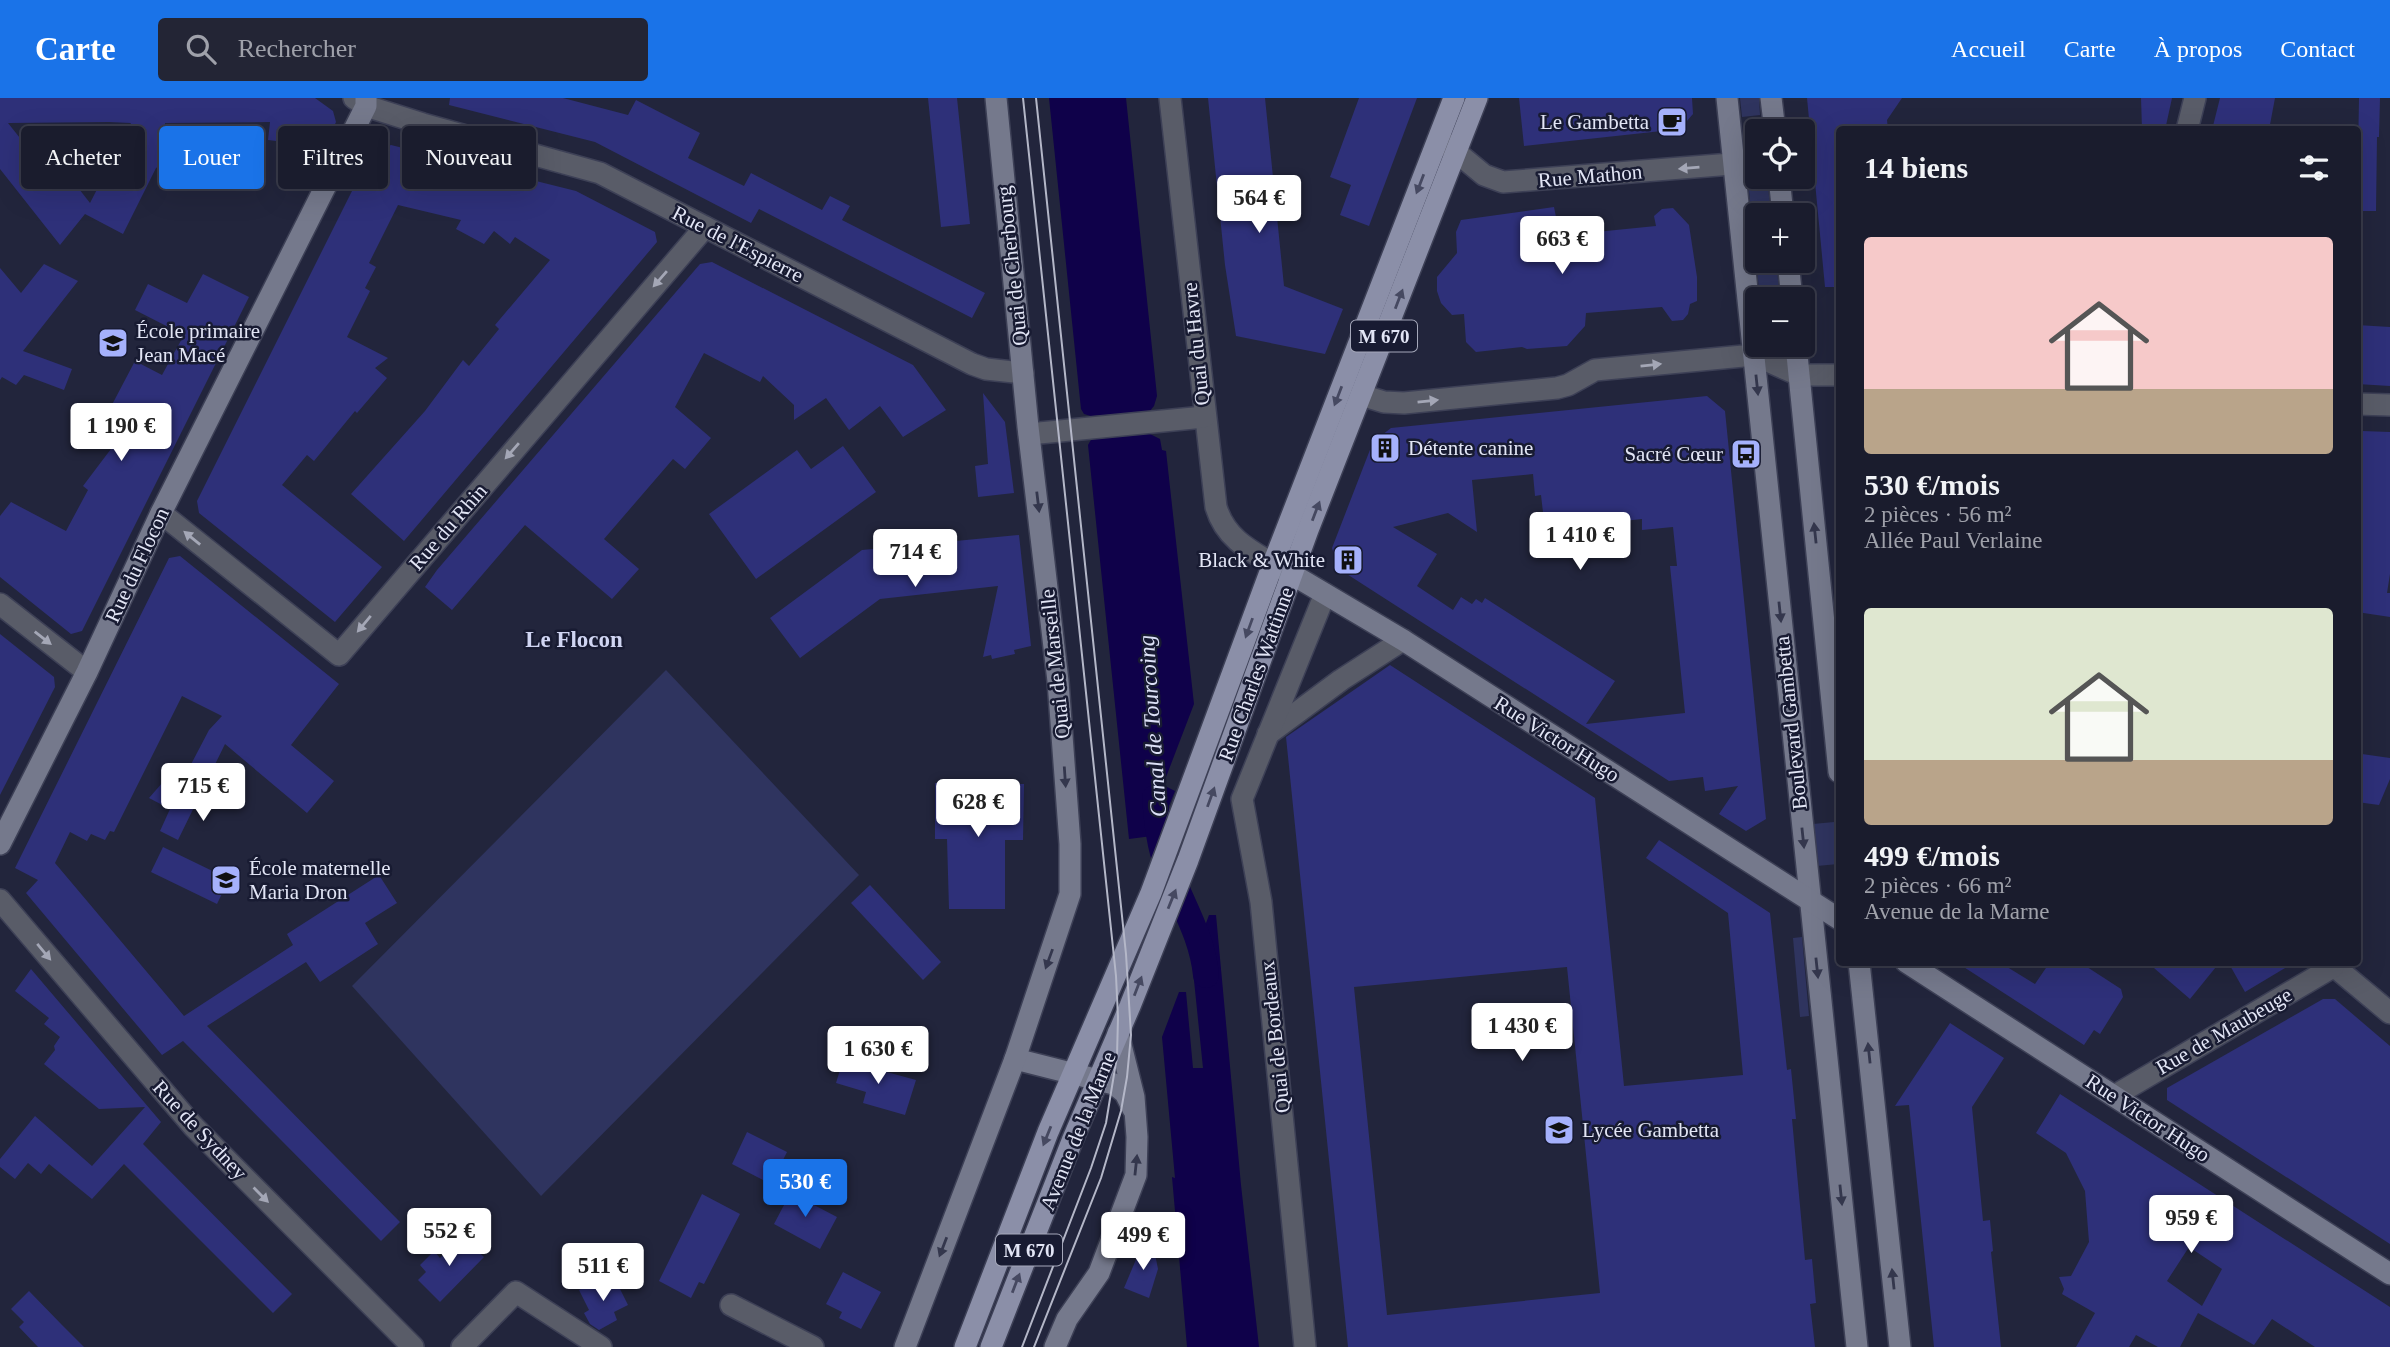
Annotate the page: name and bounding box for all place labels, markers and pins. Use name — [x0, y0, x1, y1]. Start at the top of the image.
cafe icon: Le Gambetta — [1655, 105, 1689, 139]
place label: Le Gambetta — [1540, 110, 1650, 134]
pin: 564 € — [1210, 176, 1308, 235]
pin: 663 € — [1513, 216, 1611, 276]
place label: École primaire Jean Macé — [136, 319, 260, 367]
school or university icon: École primaire Jean Macé — [96, 326, 130, 360]
pin: 1 190 € — [56, 404, 186, 463]
building icon: Détente canine — [1368, 431, 1402, 465]
place label: Détente canine — [1408, 436, 1533, 460]
bus stop icon: Sacré Cœur — [1729, 437, 1763, 471]
place label: Sacré Cœur — [1624, 442, 1723, 466]
pin: 1 410 € — [1515, 512, 1645, 572]
pin: 714 € — [866, 530, 964, 589]
building icon: Black & White — [1331, 543, 1365, 577]
place label: Black & White — [1198, 548, 1325, 572]
pin: 715 € — [154, 764, 252, 823]
pin: 628 € — [929, 780, 1027, 839]
place label: École maternelle Maria Dron — [249, 856, 391, 904]
school or university icon: École maternelle Maria Dron — [209, 863, 243, 897]
pin: 1 430 € — [1457, 1004, 1587, 1063]
pin: 1 630 € — [813, 1026, 943, 1086]
school or university icon: Lycée Gambetta — [1542, 1113, 1576, 1147]
place label: Lycée Gambetta — [1582, 1118, 1720, 1142]
pin: 530 € — [756, 1160, 854, 1219]
pin: 959 € — [2142, 1196, 2240, 1255]
pin: 552 € — [400, 1208, 498, 1268]
pin: 499 € — [1094, 1212, 1192, 1272]
pin: 511 € — [554, 1244, 652, 1303]

